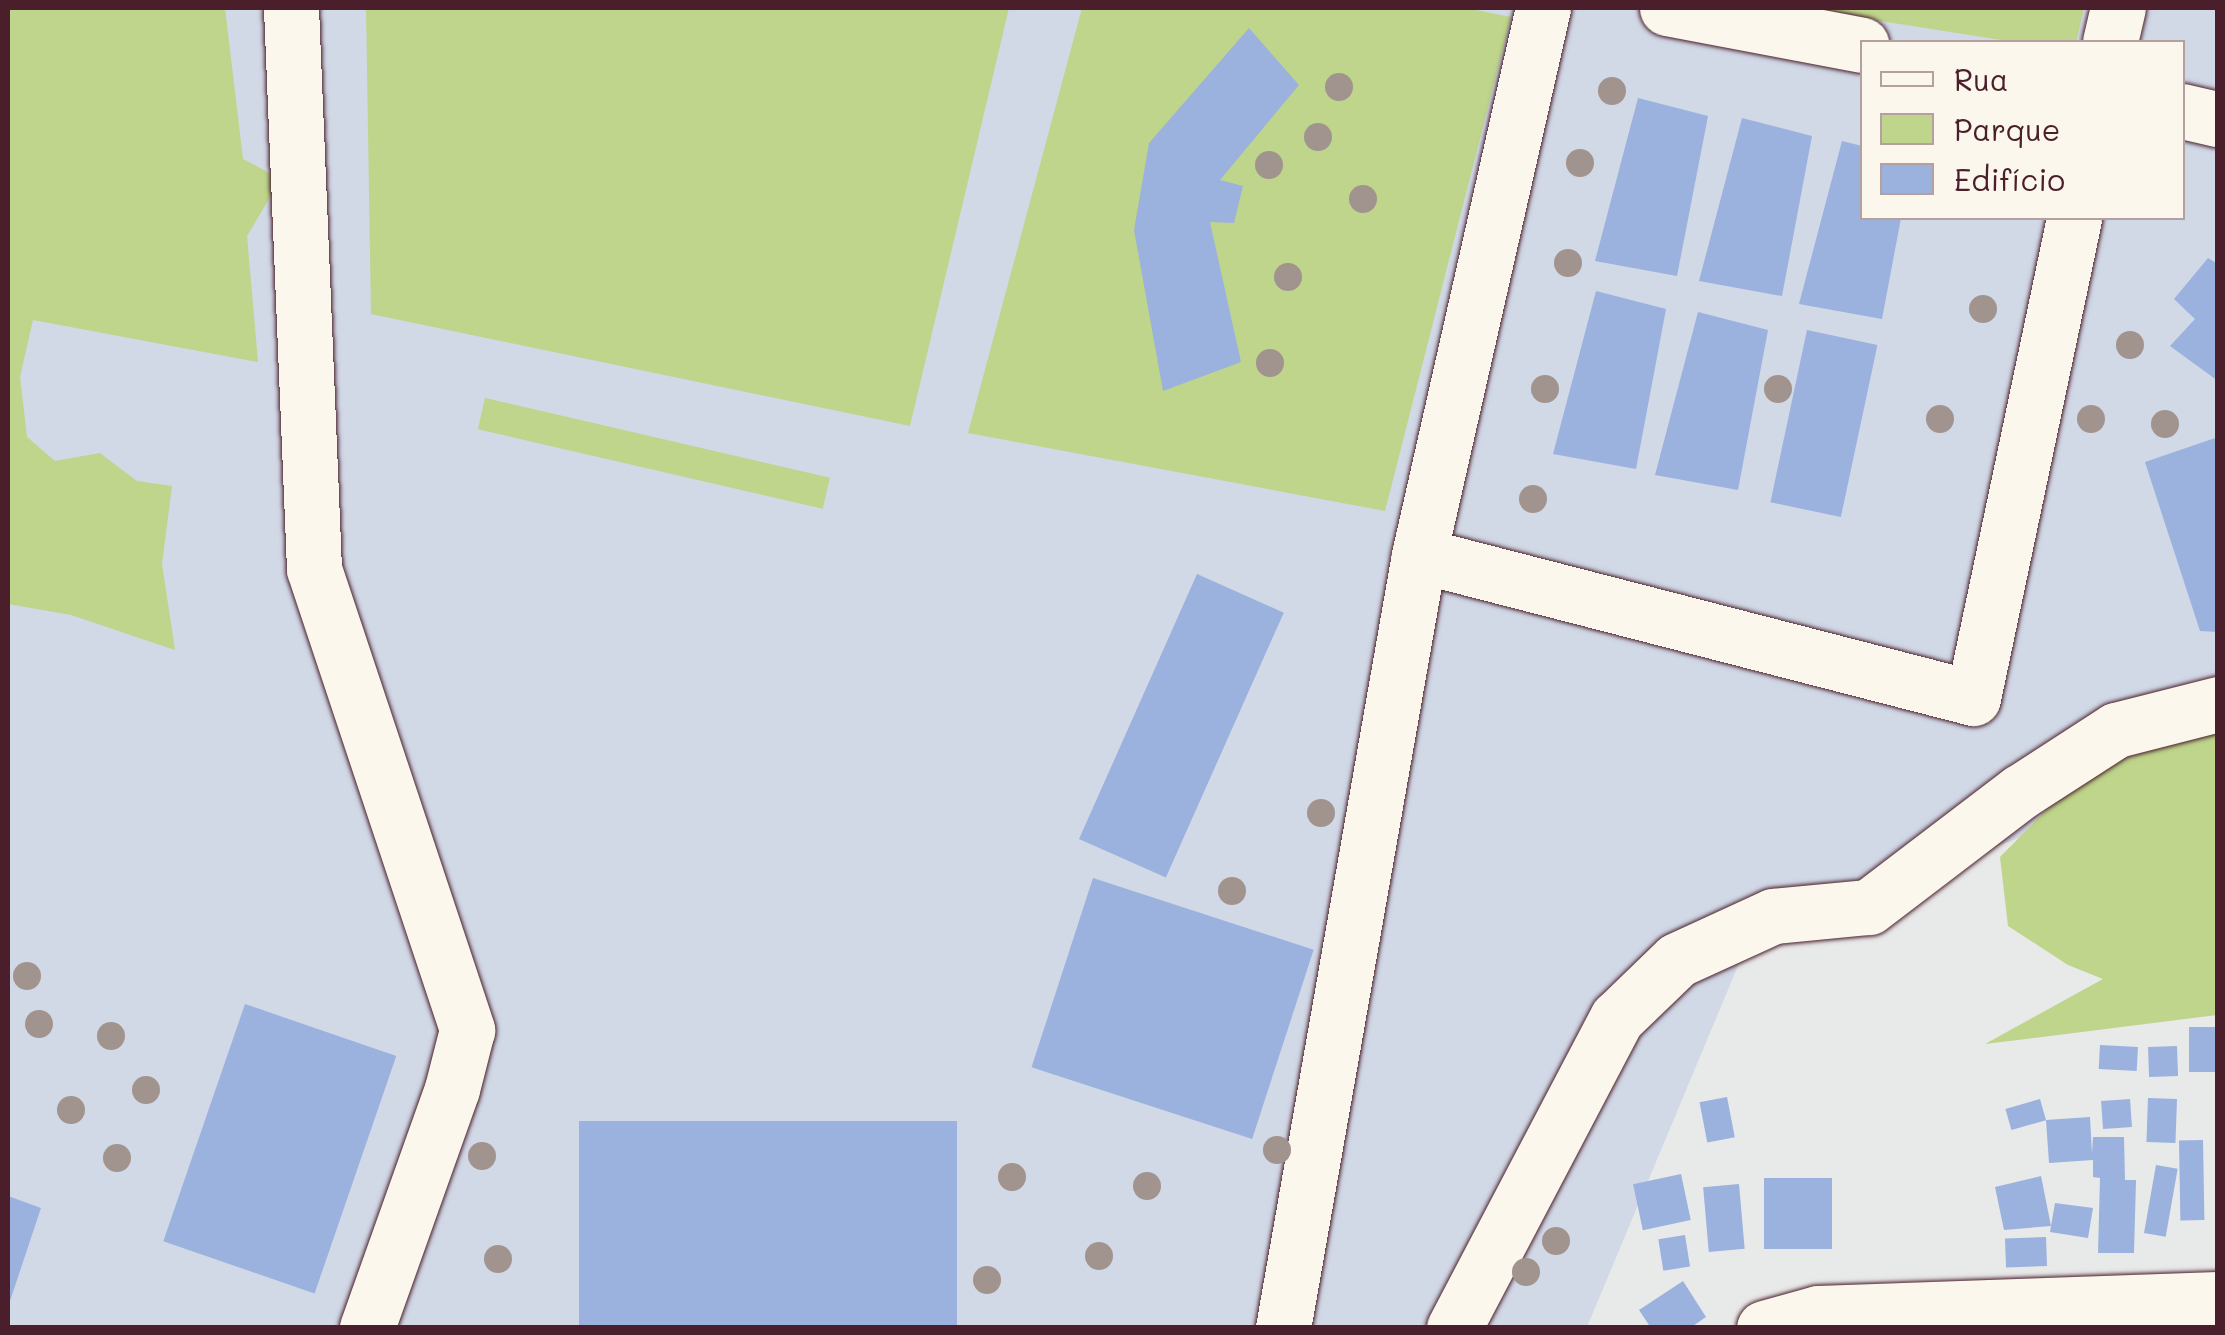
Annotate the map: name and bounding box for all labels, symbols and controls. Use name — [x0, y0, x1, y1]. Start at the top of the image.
legend — [1860, 40, 2185, 220]
text: Rua — [1954, 59, 2008, 99]
text: Parque — [1954, 109, 2060, 149]
text: Edifício — [1954, 159, 2065, 199]

